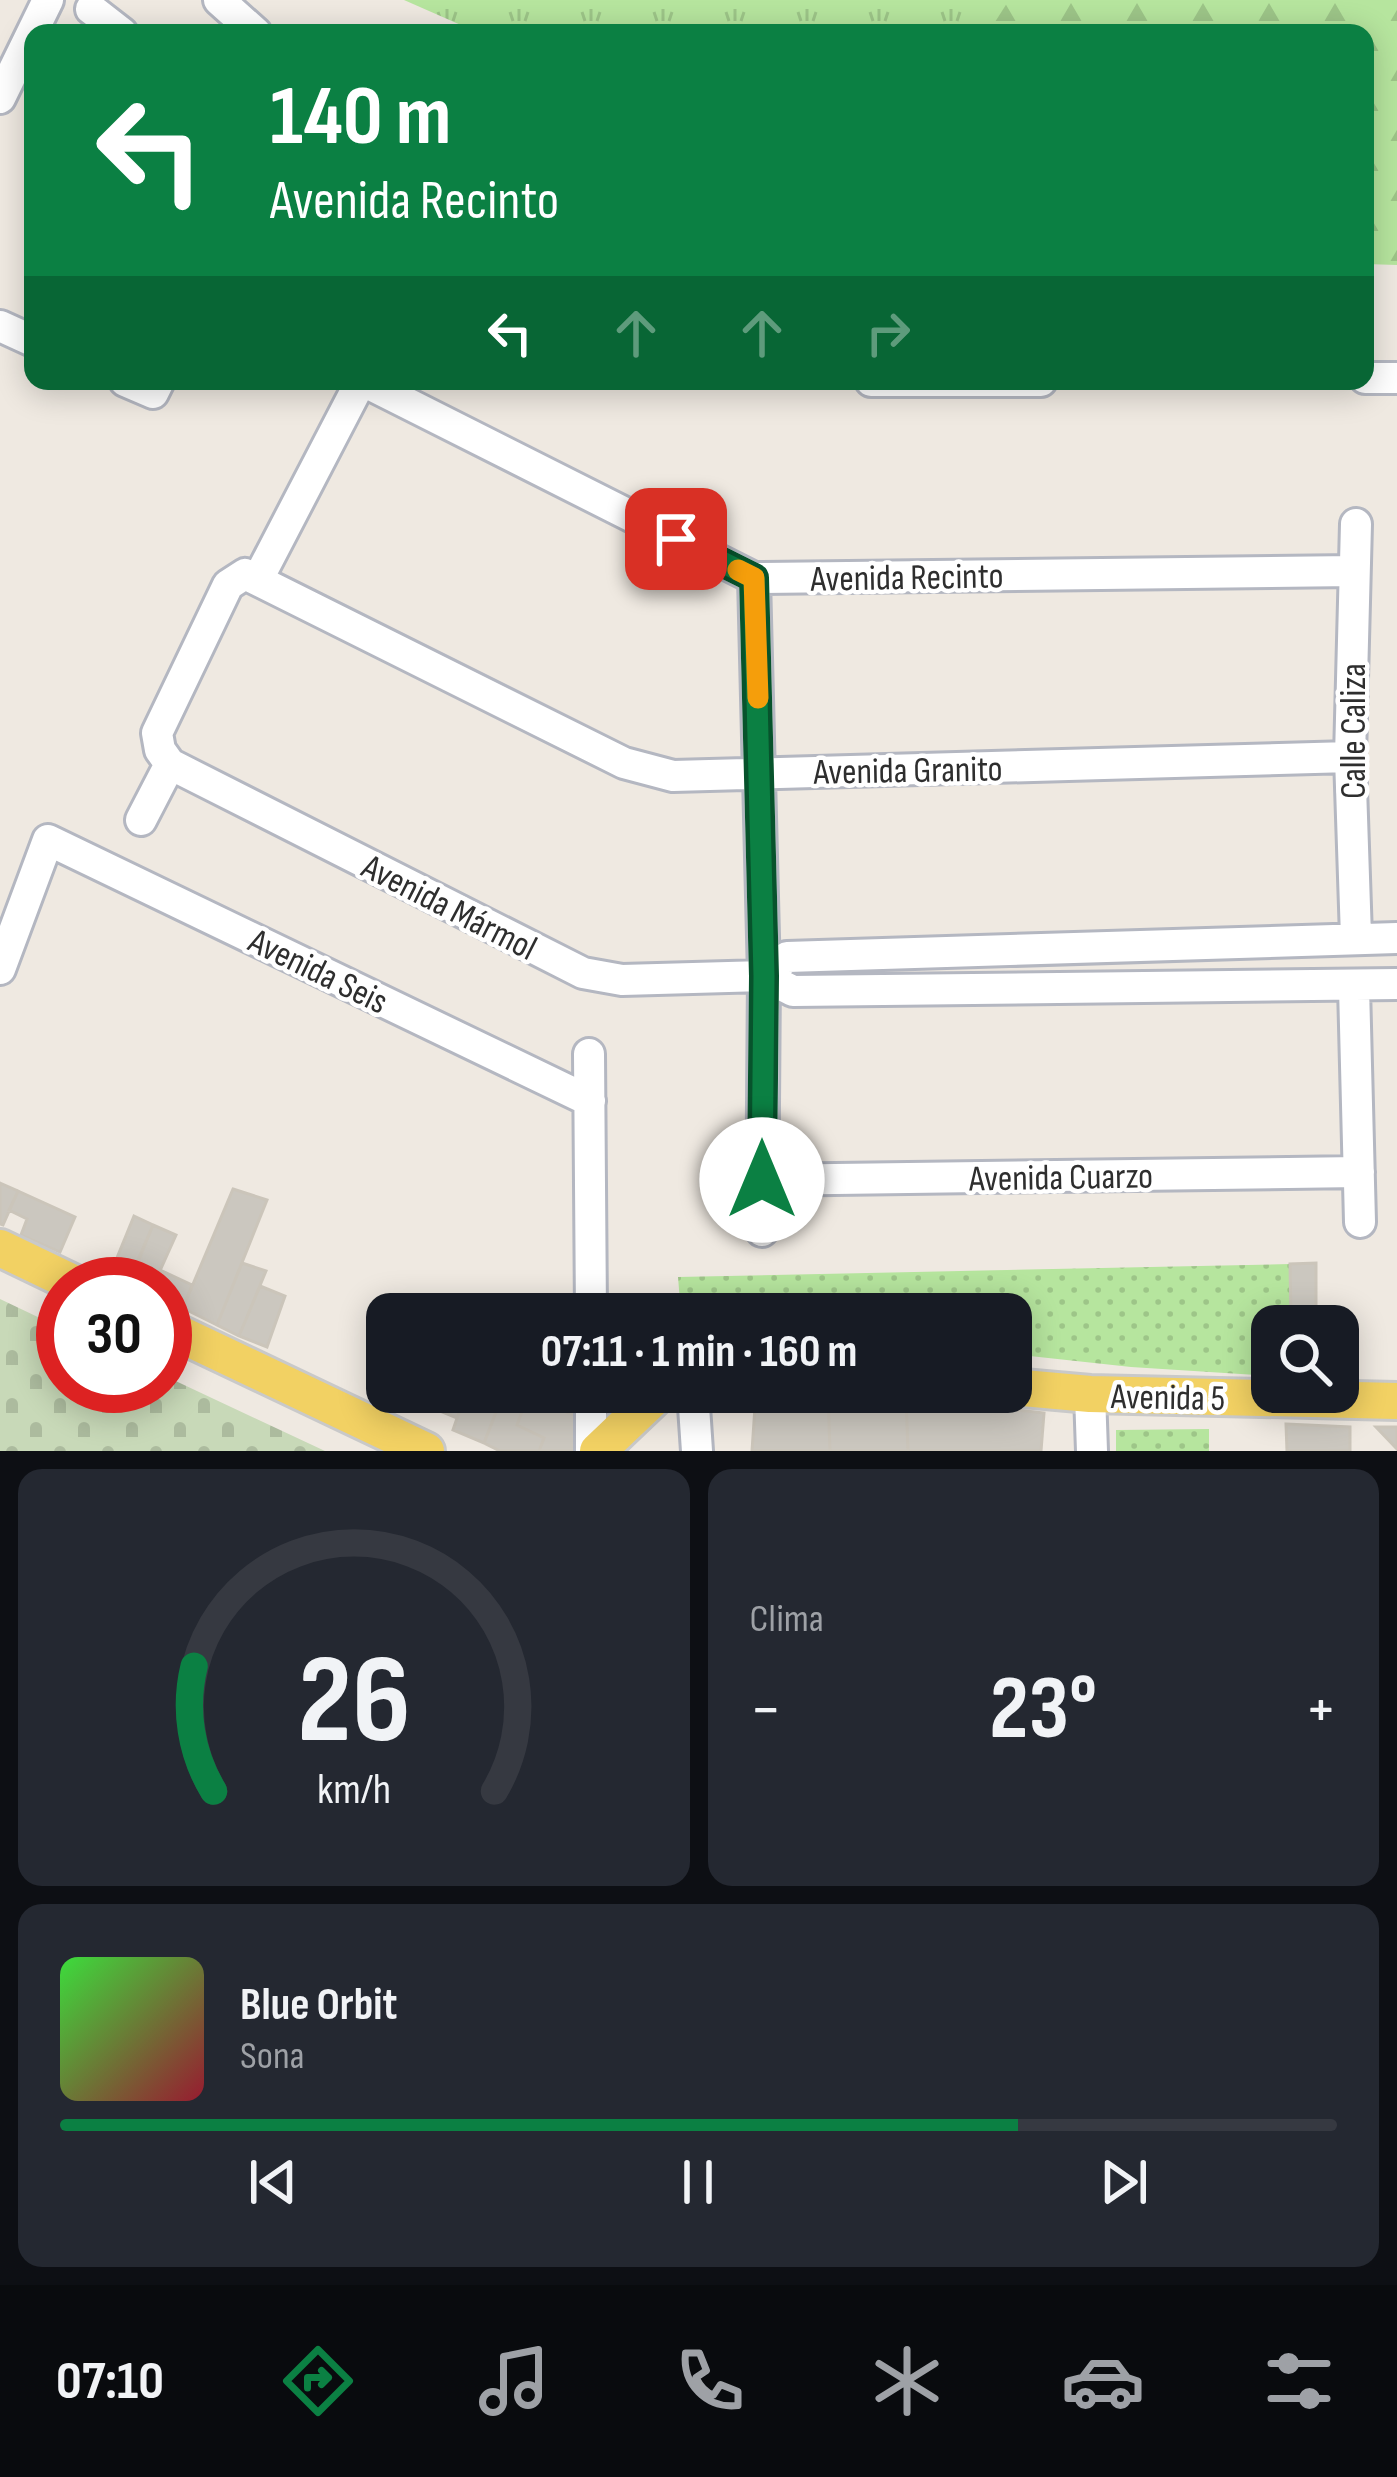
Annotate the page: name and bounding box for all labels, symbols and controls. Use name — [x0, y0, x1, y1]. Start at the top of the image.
text: 140 m — [270, 67, 451, 168]
icon: left — [72, 72, 228, 228]
text: Avenida Recinto — [270, 169, 559, 234]
icon: left — [477, 300, 543, 366]
icon: ahead — [603, 300, 669, 366]
icon: ahead — [729, 300, 795, 366]
icon: right — [855, 300, 921, 366]
pin — [625, 488, 727, 590]
icon: arrive — [643, 506, 709, 572]
street label: Avenida Recinto — [809, 555, 1004, 602]
street label: Calle Caliza — [1333, 663, 1376, 799]
street label: Avenida Granito — [812, 748, 1003, 795]
street label: Avenida Mármol — [354, 845, 543, 971]
street label: Avenida Seis — [240, 920, 394, 1024]
position arrow — [699, 1117, 825, 1243]
street label: Avenida Cuarzo — [968, 1155, 1153, 1202]
speed limit sign: 30 — [36, 1257, 192, 1413]
map controls — [1251, 1305, 1359, 1413]
button: search — [1251, 1305, 1359, 1413]
text: 07:11 · 1 min · 160 m — [541, 1325, 857, 1380]
street label: Avenida 5 — [1109, 1376, 1225, 1421]
text: Clima — [750, 1596, 824, 1643]
text: 26 — [297, 1628, 410, 1777]
text: 23° — [989, 1656, 1097, 1764]
text: − — [750, 1671, 782, 1750]
text: + — [1305, 1671, 1337, 1750]
text: km/h — [317, 1763, 391, 1815]
text: Blue Orbit — [240, 1978, 397, 2033]
text: Sona — [240, 2033, 305, 2080]
icon: previous — [240, 2149, 306, 2215]
icon: pause — [665, 2149, 731, 2215]
icon: next — [1091, 2149, 1157, 2215]
icon: directions — [276, 2339, 360, 2423]
icon: music — [472, 2339, 556, 2423]
icon: phone — [668, 2339, 752, 2423]
icon: climate — [865, 2339, 949, 2423]
icon: car — [1061, 2339, 1145, 2423]
icon: filters — [1257, 2339, 1341, 2423]
text: 07:10 — [56, 2349, 164, 2414]

